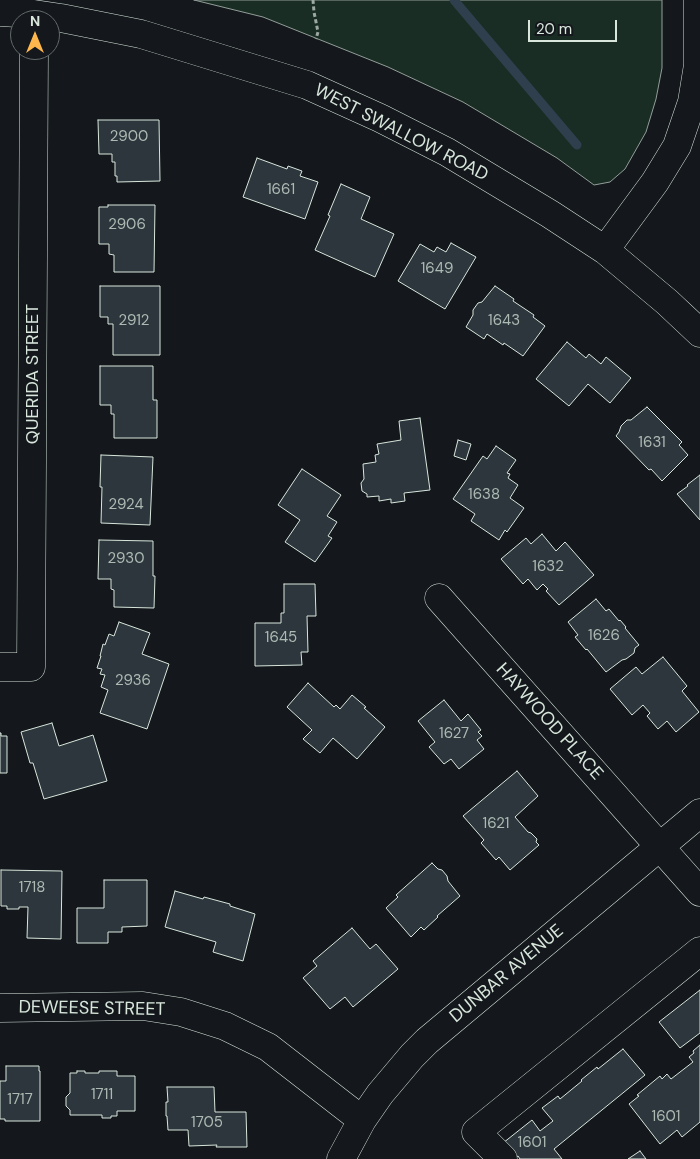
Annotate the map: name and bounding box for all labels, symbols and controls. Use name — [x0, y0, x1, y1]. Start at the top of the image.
north arrow — [10, 10, 60, 60]
scale bar — [530, 10, 619, 42]
text: N — [30, 12, 40, 30]
text: 20 m — [536, 19, 572, 39]
street label: WEST SWALLOW ROAD — [310, 80, 492, 186]
house number: 2900 — [110, 128, 148, 146]
house number: 1661 — [267, 181, 295, 199]
house number: 2906 — [108, 216, 146, 234]
house number: 1649 — [421, 260, 453, 278]
street label: QUERIDA STREET — [22, 304, 44, 444]
house number: 2912 — [119, 312, 149, 330]
house number: 1643 — [488, 312, 520, 330]
house number: 1631 — [638, 434, 666, 452]
house number: 1638 — [468, 486, 500, 504]
house number: 2924 — [108, 496, 144, 514]
house number: 2930 — [108, 550, 144, 568]
house number: 1632 — [532, 558, 564, 576]
house number: 1626 — [588, 627, 620, 645]
house number: 1645 — [265, 629, 297, 647]
street label: HAYWOOD PLACE — [491, 659, 607, 785]
house number: 2936 — [115, 672, 151, 690]
house number: 1627 — [439, 725, 469, 743]
house number: 1621 — [482, 815, 510, 833]
house number: 1718 — [19, 879, 45, 897]
street label: DUNBAR AVENUE — [446, 920, 568, 1028]
street label: DEWEESE STREET — [18, 997, 166, 1021]
house number: 1711 — [91, 1086, 113, 1104]
house number: 1717 — [7, 1091, 33, 1109]
house number: 1601 — [651, 1108, 681, 1126]
house number: 1705 — [191, 1114, 223, 1132]
house number: 1601 — [517, 1134, 547, 1152]

